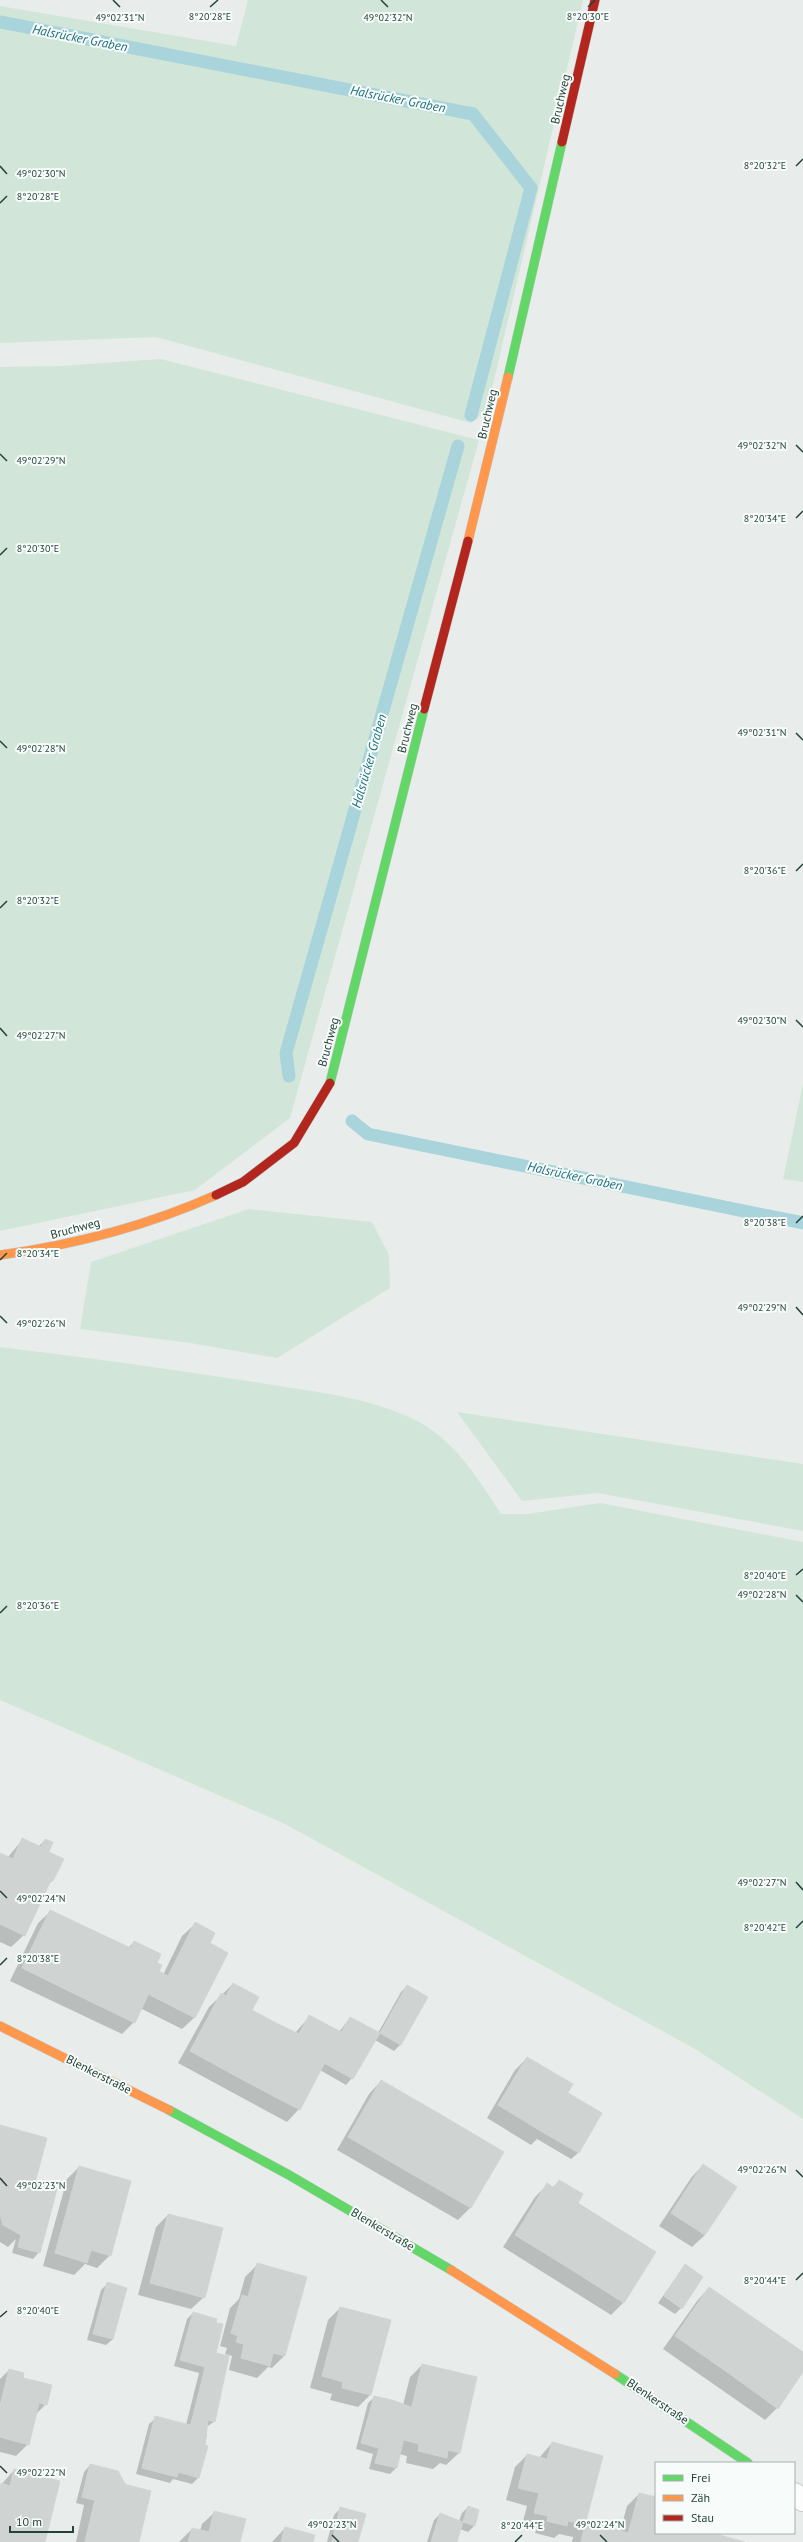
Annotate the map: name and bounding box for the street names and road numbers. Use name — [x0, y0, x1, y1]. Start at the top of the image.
street label: Bruchweg — [547, 73, 573, 125]
street label: Bruchweg — [474, 388, 500, 440]
street label: Bruchweg — [394, 702, 420, 754]
street label: Bruchweg — [314, 1016, 342, 1068]
street label: Bruchweg — [49, 1214, 101, 1242]
street label: Blenkerstraße — [64, 2051, 134, 2097]
street label: Blenkerstraße — [349, 2204, 417, 2254]
street label: Blenkerstraße — [624, 2375, 692, 2427]

